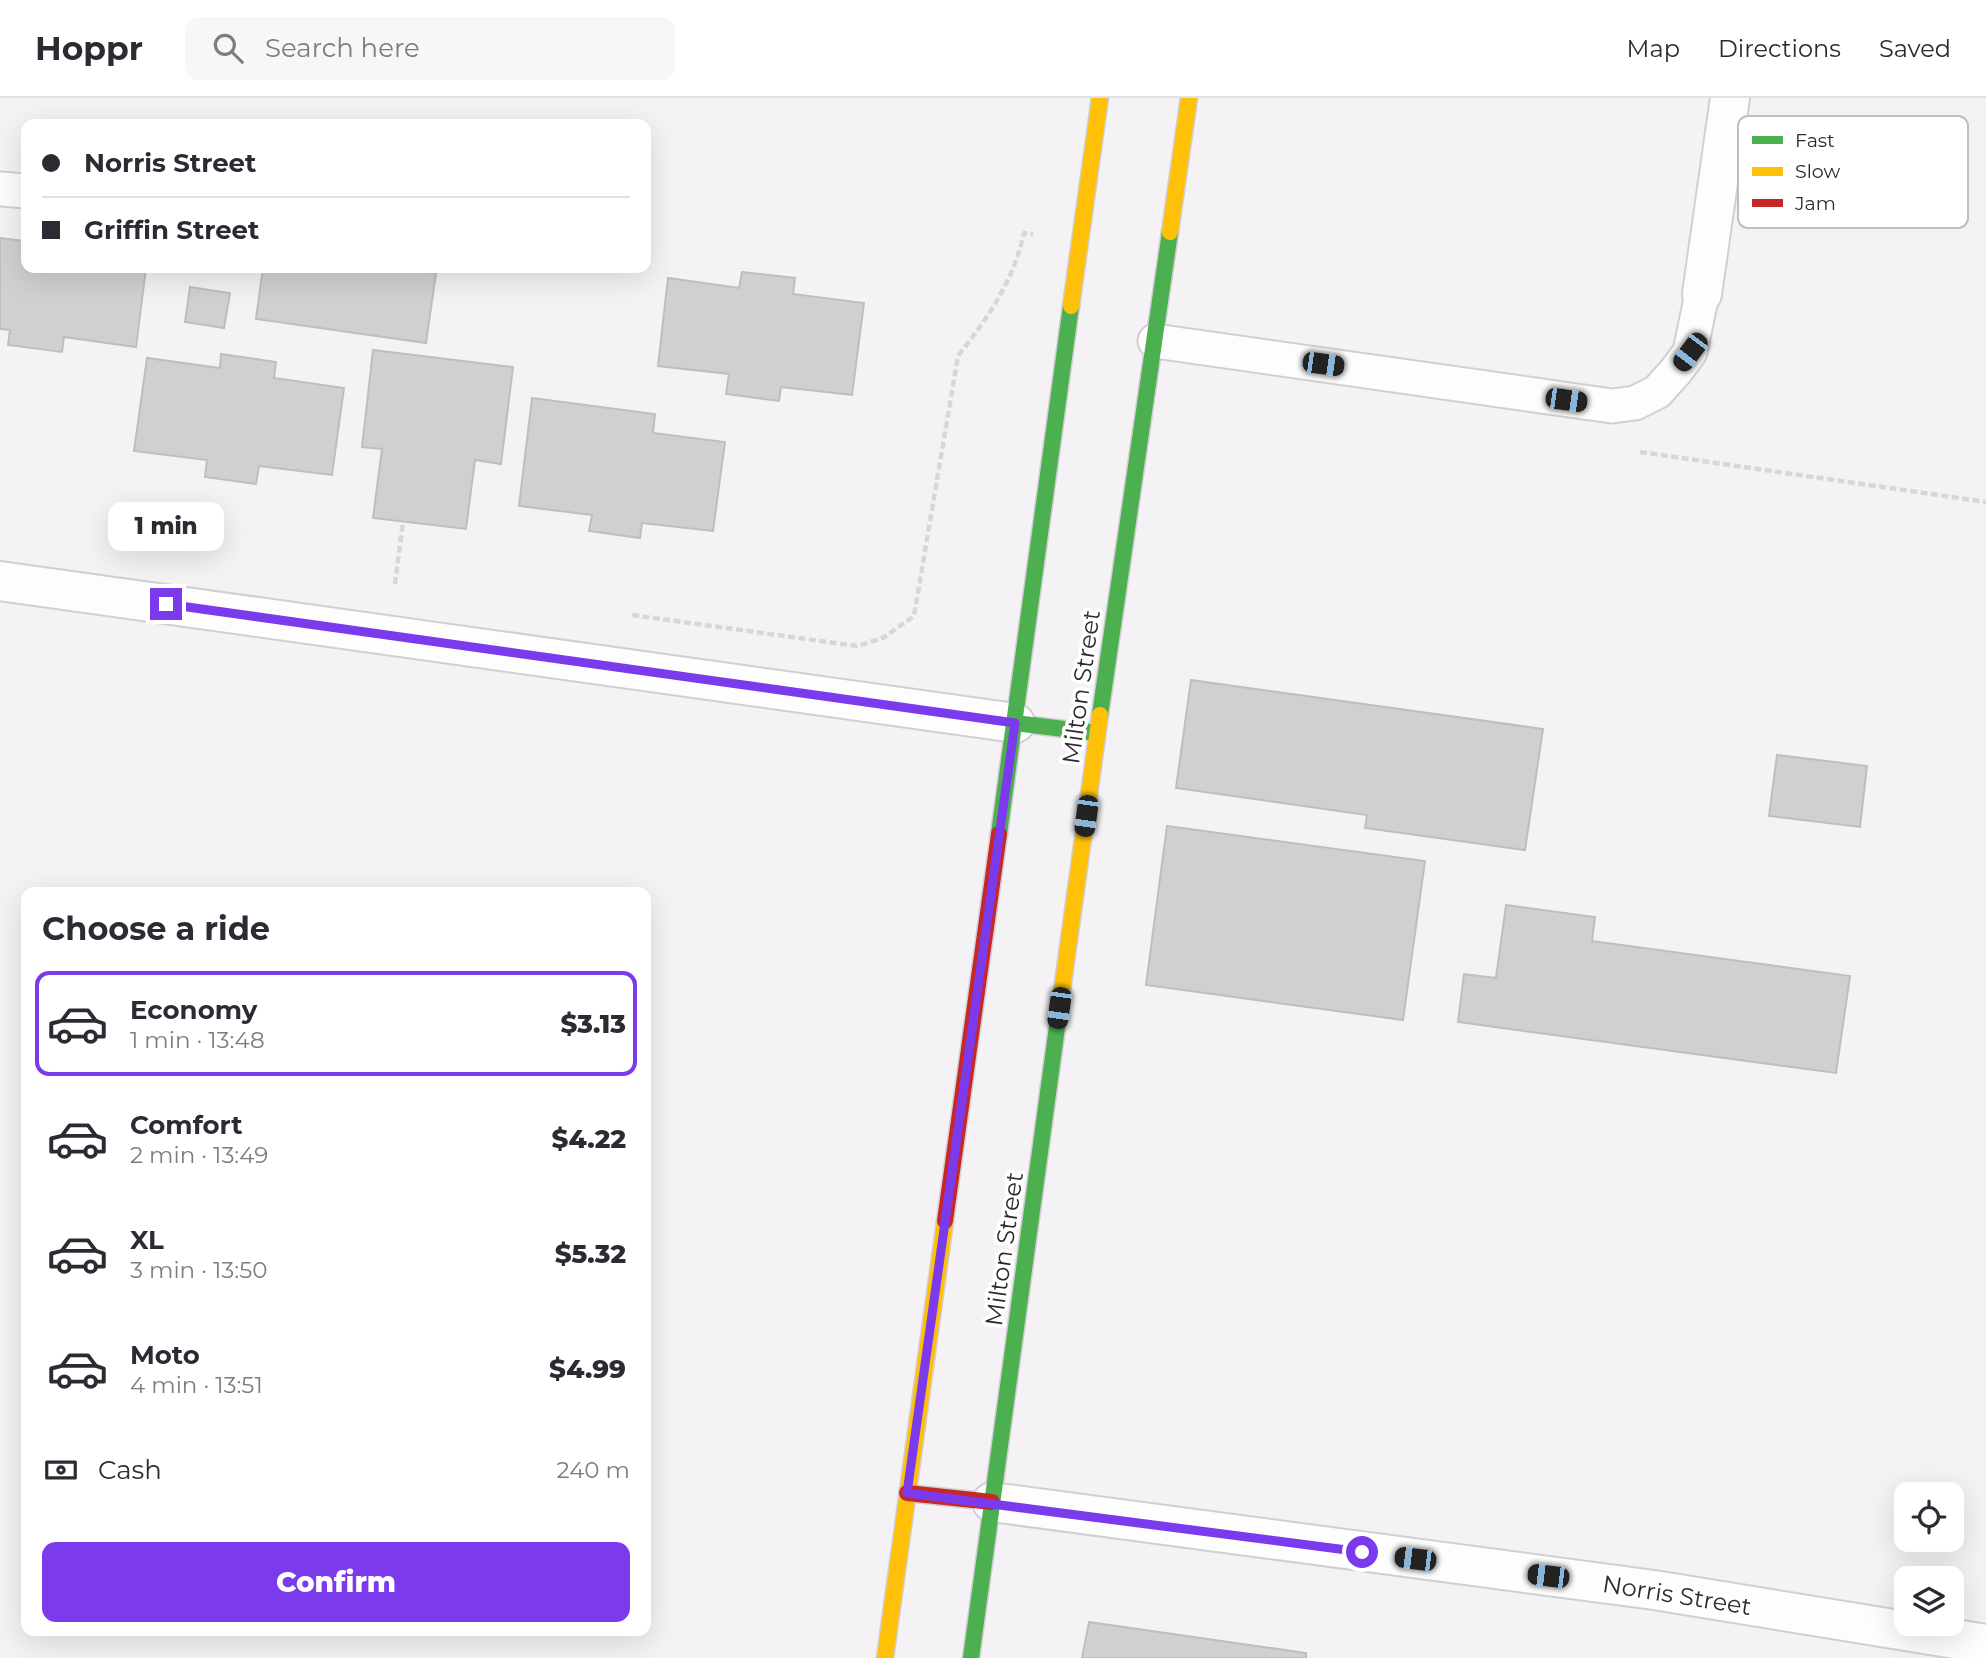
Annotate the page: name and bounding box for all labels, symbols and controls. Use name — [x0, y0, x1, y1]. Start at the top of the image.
search box — [185, 17, 675, 80]
text: Hoppr — [35, 28, 143, 68]
icon: search — [209, 29, 247, 67]
text: Search here — [265, 32, 420, 64]
text: Map — [1627, 34, 1680, 63]
text: Directions — [1718, 34, 1841, 63]
text: Saved — [1879, 34, 1951, 63]
legend — [1738, 116, 1968, 228]
text: Fast — [1795, 129, 1835, 152]
text: Norris Street — [84, 147, 256, 179]
text: Slow — [1795, 160, 1840, 183]
text: Jam — [1794, 192, 1836, 215]
text: Griffin Street — [84, 214, 259, 246]
car — [1669, 329, 1712, 375]
car — [1301, 351, 1346, 377]
car — [1544, 387, 1589, 413]
callout: 1 min — [108, 503, 224, 552]
text: 1 min — [134, 512, 198, 540]
route end — [150, 588, 182, 620]
street label: Milton Street — [1056, 608, 1106, 766]
car — [1073, 794, 1100, 838]
text: Choose a ride — [42, 909, 270, 948]
car — [1046, 986, 1073, 1030]
icon: car — [46, 992, 109, 1055]
text: Economy — [130, 994, 257, 1026]
text: $3.13 — [560, 1008, 626, 1040]
text: 1 min · 13:48 — [130, 1026, 265, 1054]
icon: car — [46, 1107, 109, 1170]
text: Comfort — [130, 1109, 242, 1141]
text: $4.22 — [551, 1123, 626, 1155]
text: 2 min · 13:49 — [130, 1141, 268, 1169]
street label: Milton Street — [979, 1170, 1029, 1328]
icon: car — [46, 1222, 109, 1285]
text: XL — [130, 1224, 164, 1256]
text: $5.32 — [555, 1238, 626, 1270]
text: 3 min · 13:50 — [130, 1256, 267, 1284]
icon: car — [46, 1337, 109, 1400]
text: Moto — [130, 1339, 200, 1371]
text: $4.99 — [549, 1353, 626, 1385]
text: 4 min · 13:51 — [130, 1371, 263, 1399]
icon: cash — [42, 1451, 80, 1489]
text: Cash — [98, 1454, 162, 1486]
text: 240 m — [557, 1456, 630, 1484]
map controls — [1894, 1482, 1964, 1636]
button: locate — [1894, 1482, 1964, 1552]
route start — [1346, 1536, 1378, 1568]
button: Confirm — [42, 1542, 630, 1622]
car — [1393, 1546, 1438, 1572]
car — [1526, 1563, 1571, 1589]
button: layers — [1894, 1566, 1964, 1636]
street label: Norris Street — [1600, 1569, 1754, 1621]

